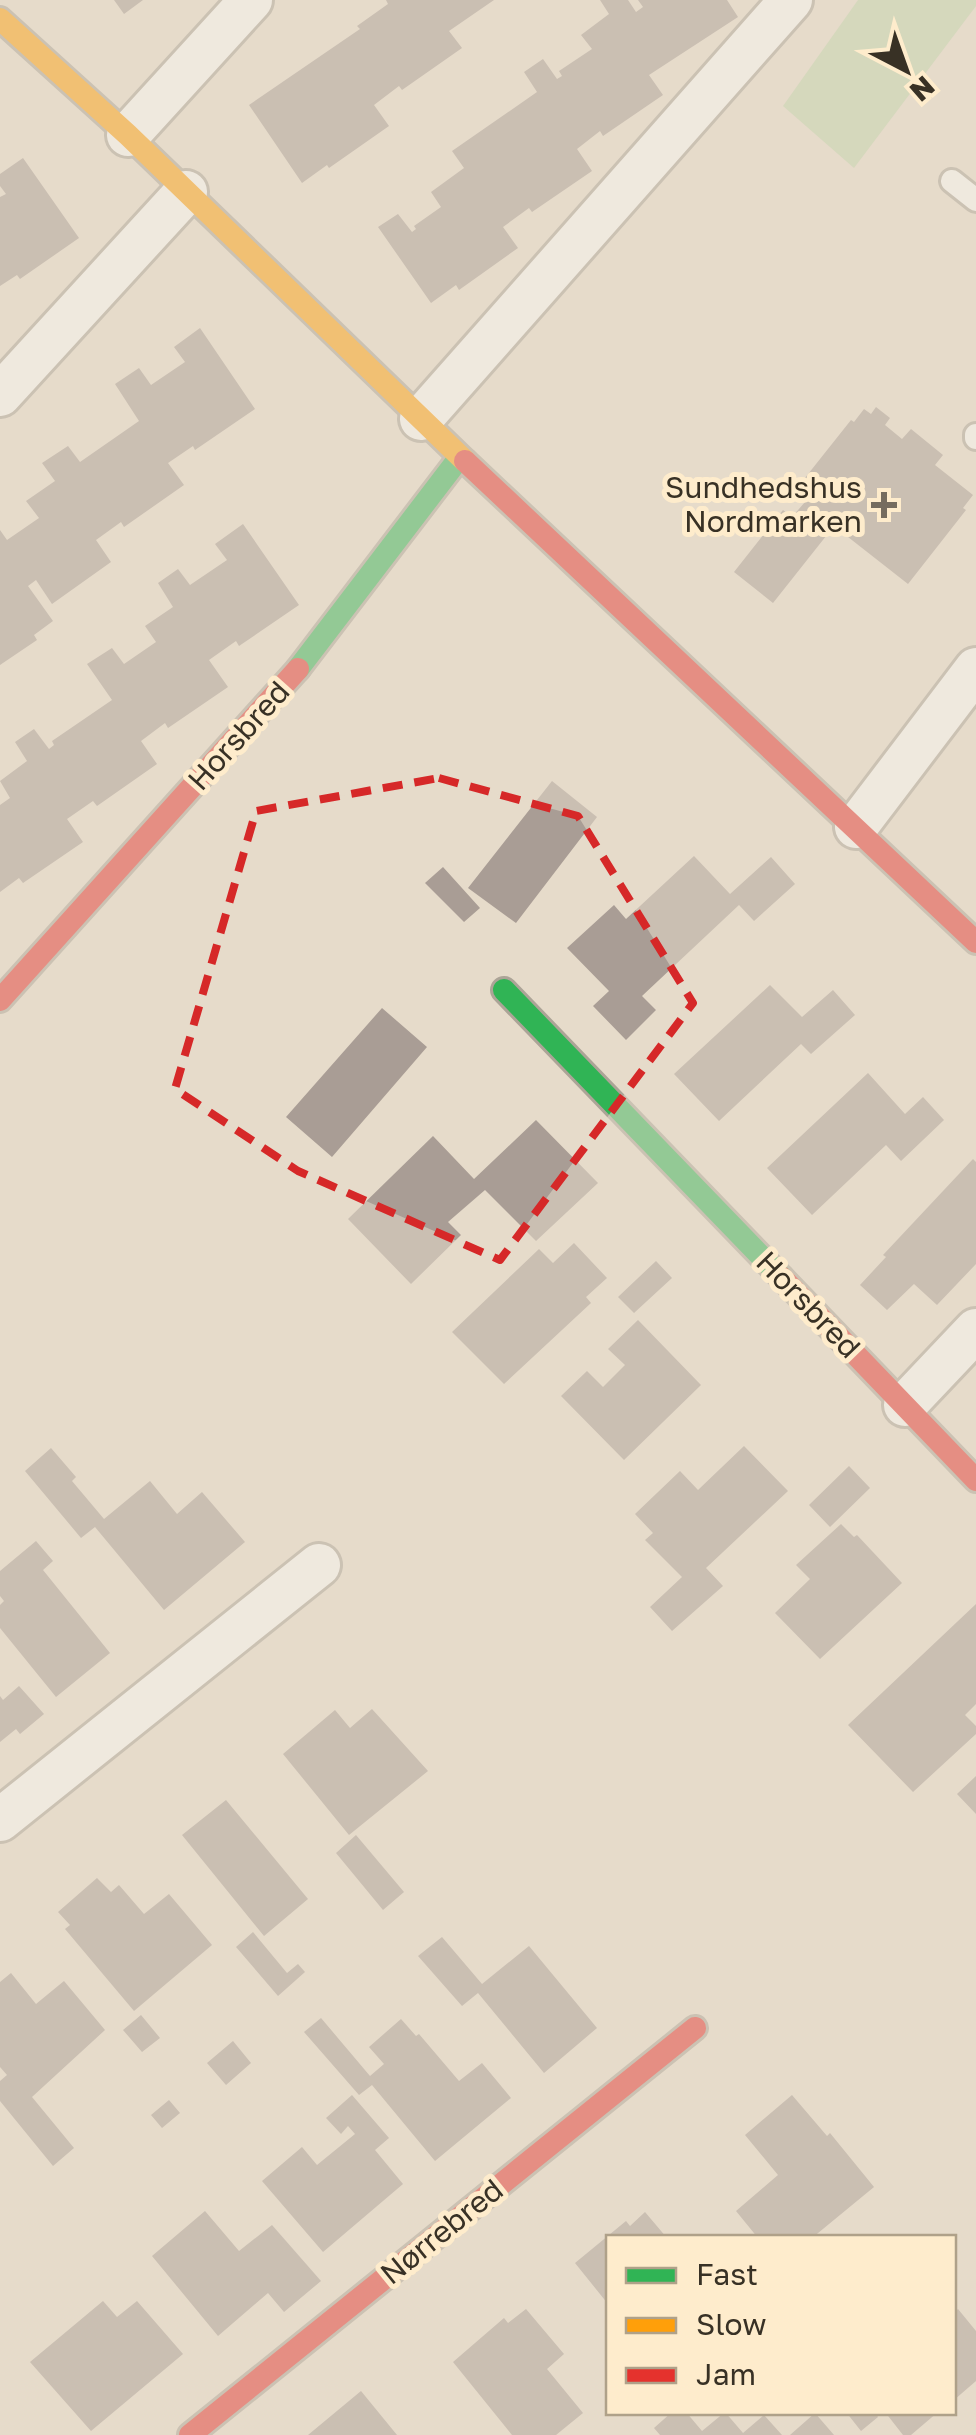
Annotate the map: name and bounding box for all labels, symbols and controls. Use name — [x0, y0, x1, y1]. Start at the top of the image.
north arrow — [856, 20, 956, 120]
text: N — [904, 70, 942, 109]
place label: Sundhedshus Nordmarken — [665, 469, 862, 539]
marker: Sundhedshus Nordmarken — [871, 492, 897, 518]
street label: Horsbred — [180, 673, 297, 797]
street label: Horsbred — [749, 1244, 868, 1365]
street label: Nørrebred — [373, 2171, 510, 2291]
legend — [606, 2235, 956, 2415]
text: Fast — [696, 2256, 758, 2292]
text: Slow — [696, 2306, 767, 2342]
text: Jam — [696, 2356, 756, 2392]

